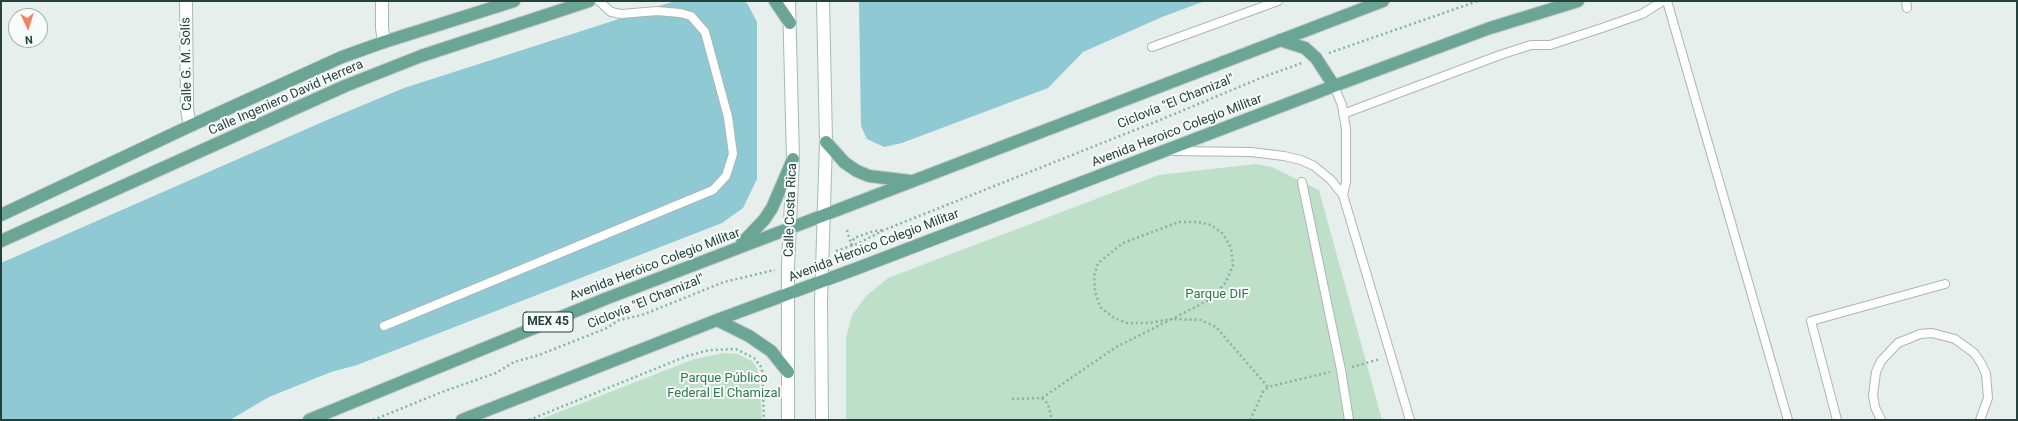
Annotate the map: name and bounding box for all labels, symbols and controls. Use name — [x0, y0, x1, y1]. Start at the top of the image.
north arrow — [8, 8, 48, 48]
street label: Calle G. M. Solís — [178, 17, 196, 111]
text: N — [24, 33, 33, 46]
street label: Calle Ingeniero David Herrera — [206, 57, 366, 139]
street label: Ciclovía "El Chamizal" — [1115, 71, 1237, 133]
street label: Avenida Heroico Colegio Militar — [1090, 91, 1264, 171]
street label: Calle Costa Rica — [782, 163, 800, 257]
street label: Avenida Heroico Colegio Militar — [787, 206, 961, 286]
street label: Avenida Heróico Colegio Militar — [568, 225, 742, 305]
street label: Ciclovía "El Chamizal" — [585, 271, 707, 333]
park label: Parque DIF — [1185, 287, 1249, 303]
road number: MEX 45 — [523, 312, 573, 332]
park label: Parque Público Federal El Chamizal — [667, 371, 781, 402]

